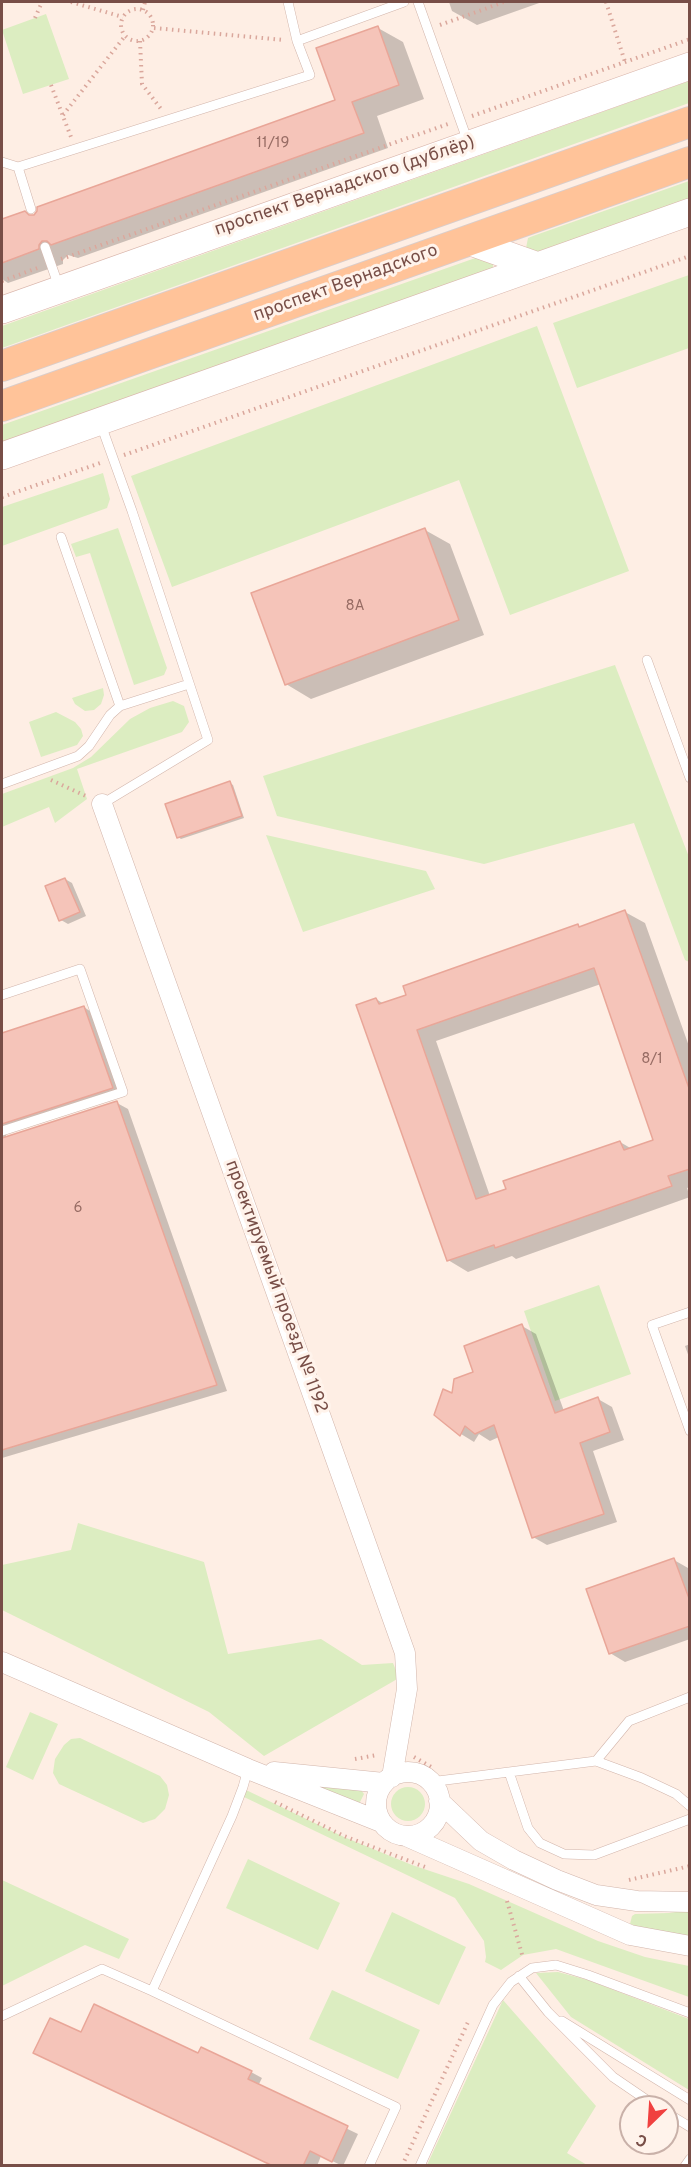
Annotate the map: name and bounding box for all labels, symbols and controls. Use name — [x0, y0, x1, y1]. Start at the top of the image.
street label: проспект Вернадского (дублёр) — [212, 132, 478, 242]
house number: 11/19 — [256, 135, 290, 153]
street label: проспект Вернадского — [251, 241, 441, 327]
house number: 8А — [345, 598, 365, 616]
house number: 8/1 — [641, 1051, 663, 1069]
street label: проектируемый проезд № 1192 — [219, 1158, 331, 1416]
house number: 6 — [74, 1200, 82, 1218]
north arrow — [619, 2095, 679, 2155]
text: С — [633, 2128, 651, 2151]

